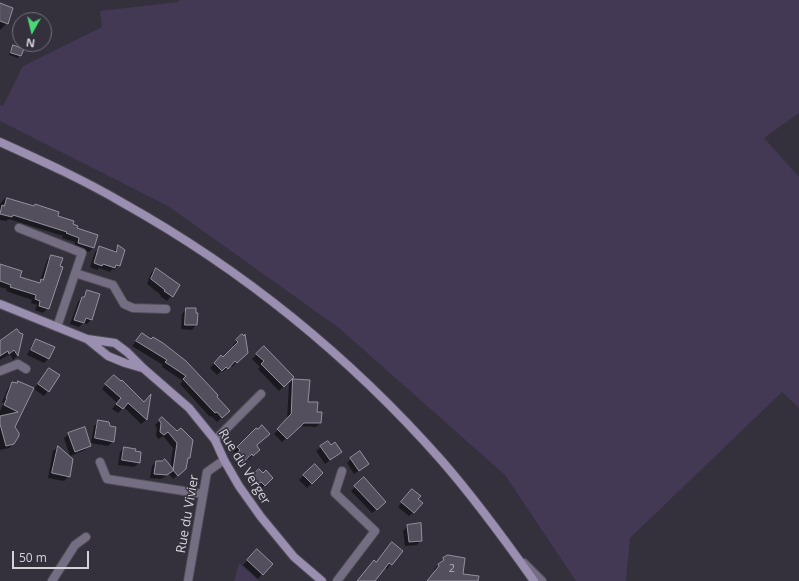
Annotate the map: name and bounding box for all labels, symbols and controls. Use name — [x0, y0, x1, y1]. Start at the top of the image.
north arrow — [12, 12, 52, 52]
text: N — [25, 35, 36, 51]
street label: Rue du Verger — [215, 426, 273, 508]
street label: Rue du Vivier — [173, 474, 203, 554]
scale bar — [14, 543, 91, 569]
text: 50 m — [19, 549, 47, 566]
house number: 2 — [449, 562, 455, 576]

